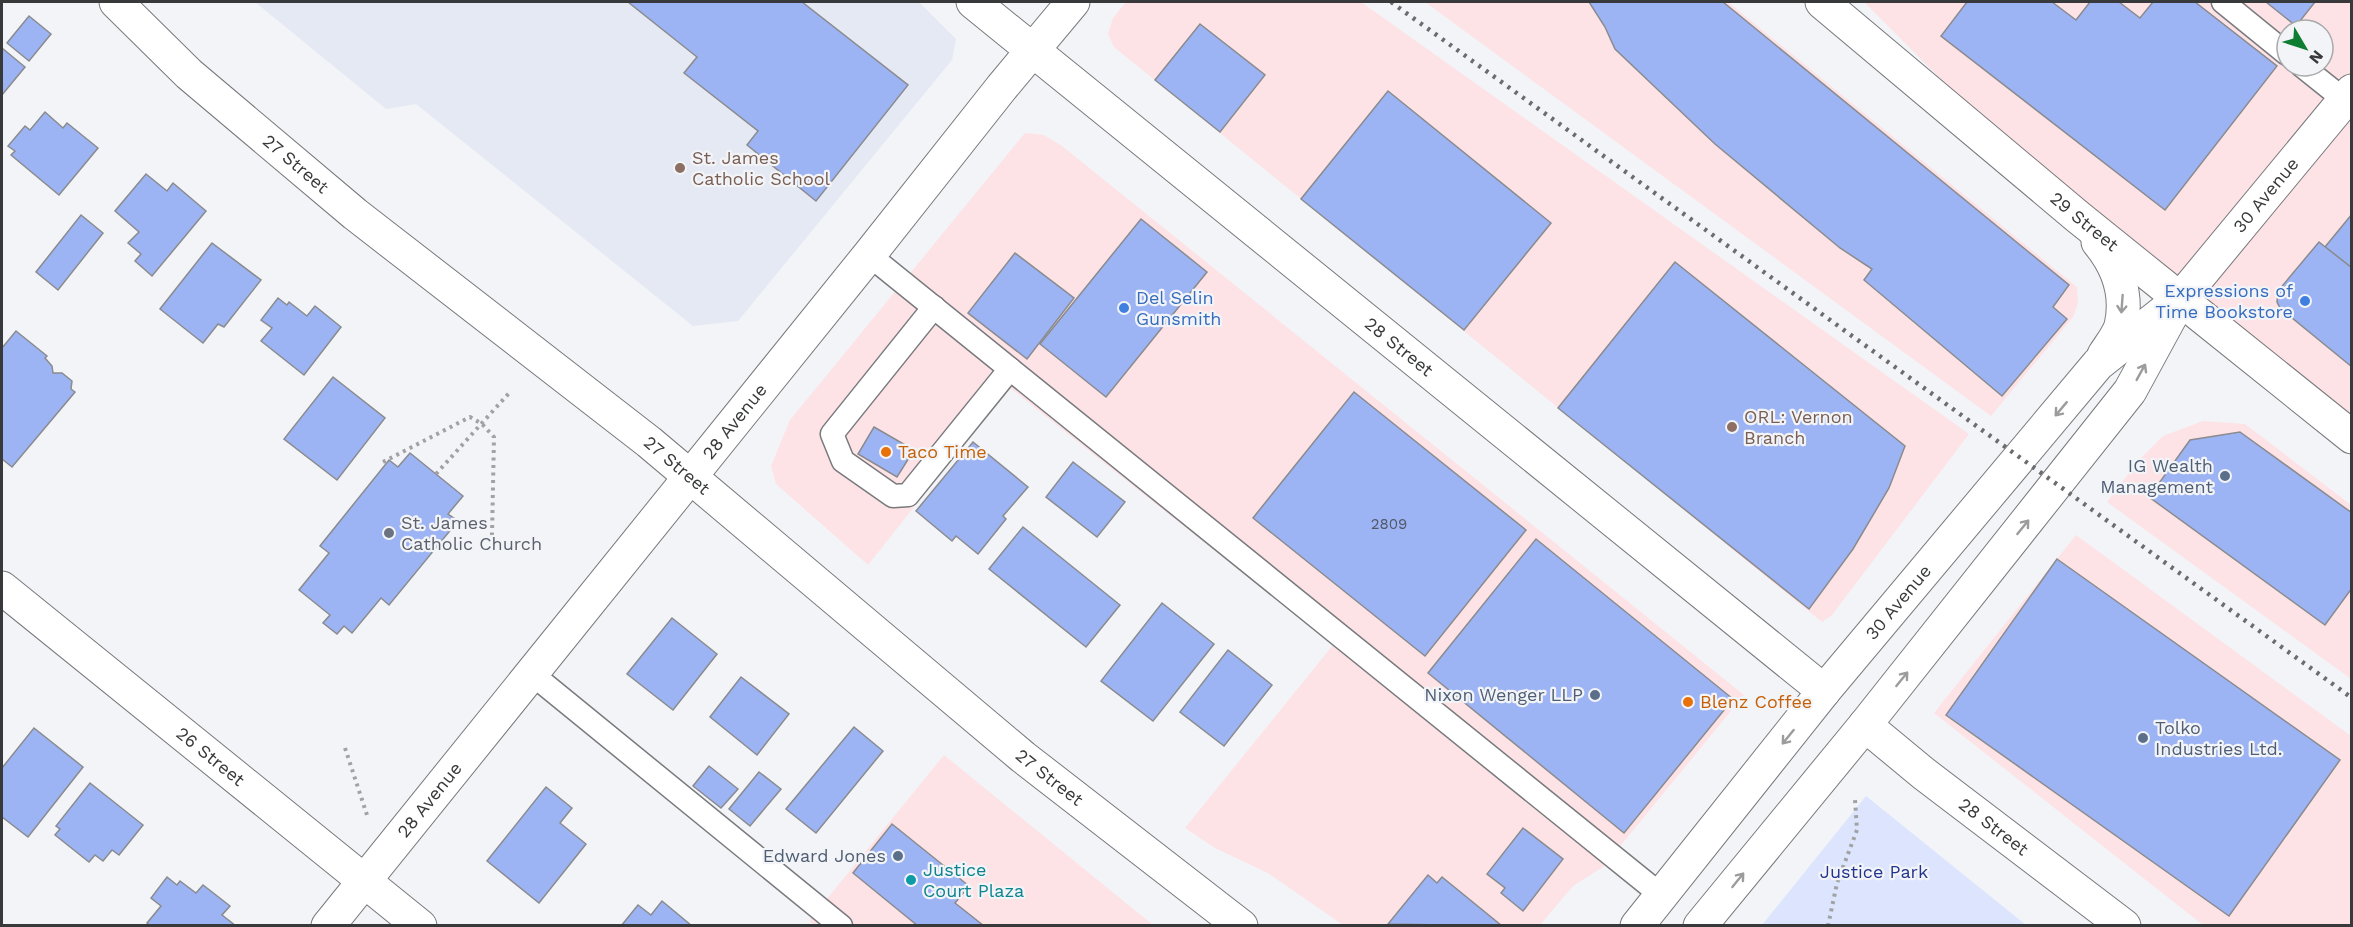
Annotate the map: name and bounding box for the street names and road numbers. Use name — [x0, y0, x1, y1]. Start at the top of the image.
street label: 27 Street — [259, 130, 334, 198]
street label: 30 Avenue — [2229, 153, 2303, 236]
street label: 29 Street — [2046, 187, 2123, 256]
street label: 28 Street — [1361, 312, 1438, 381]
street label: 28 Avenue — [698, 379, 771, 463]
street label: 27 Street — [640, 431, 715, 499]
street label: 30 Avenue — [1861, 560, 1935, 644]
street label: 26 Street — [172, 722, 249, 790]
street label: 27 Street — [1011, 744, 1088, 810]
street label: 28 Avenue — [393, 758, 466, 841]
street label: 28 Street — [1955, 793, 2033, 860]

